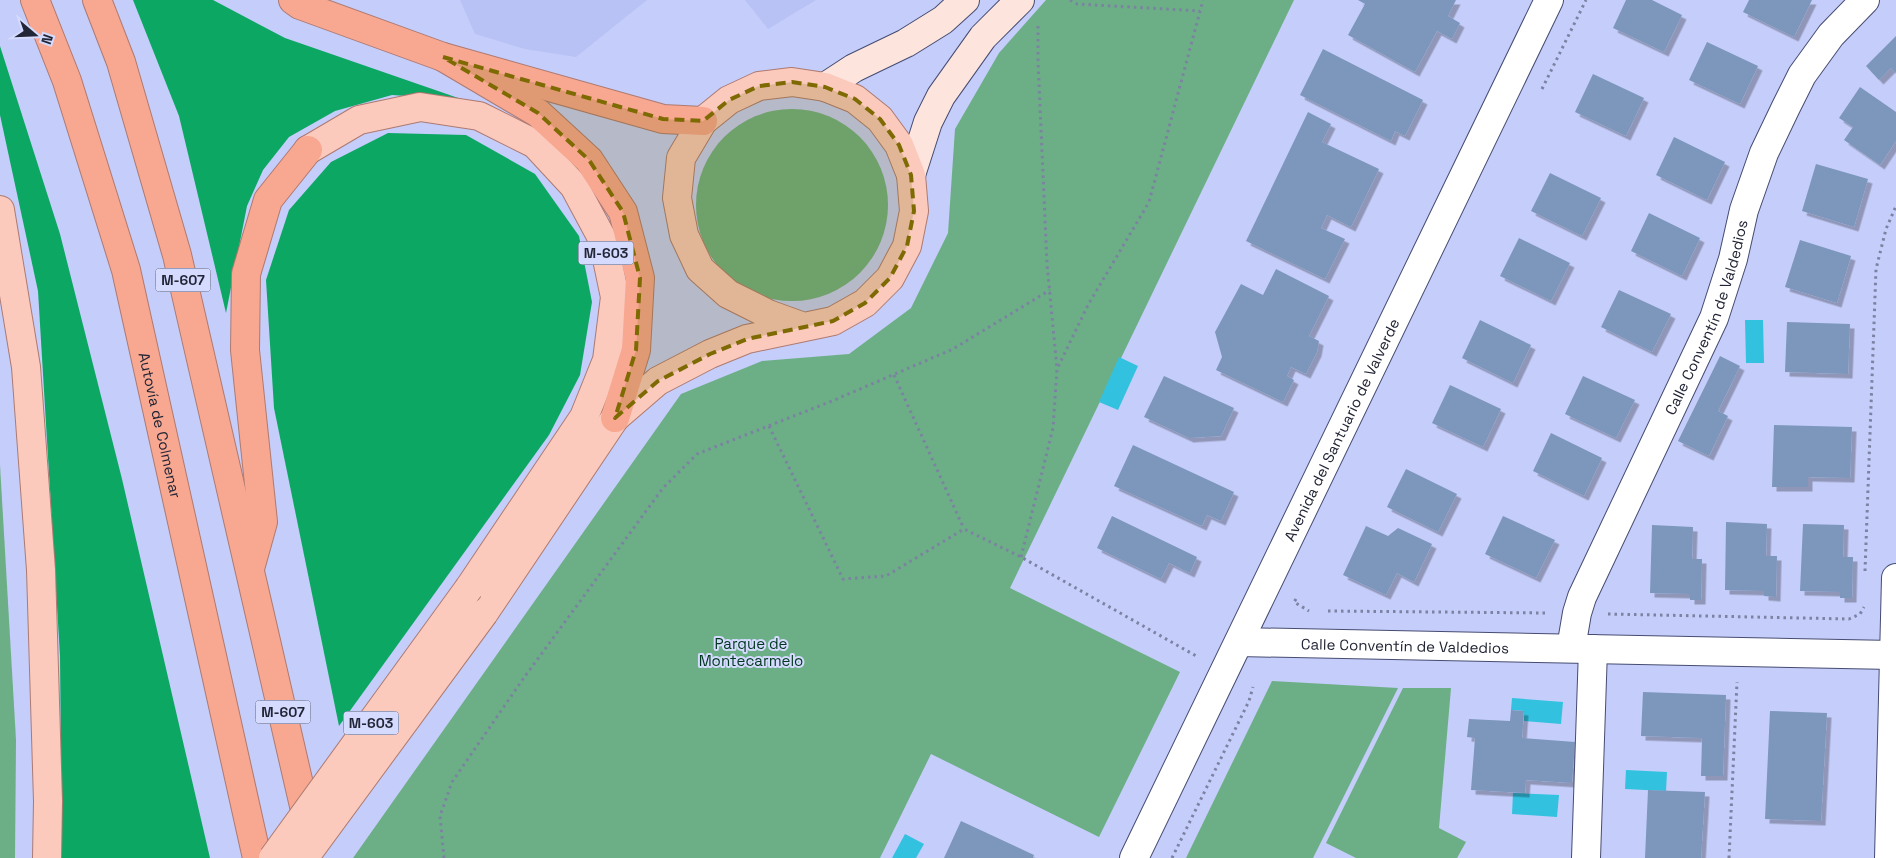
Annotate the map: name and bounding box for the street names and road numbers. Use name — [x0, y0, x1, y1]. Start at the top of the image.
street label: Calle Conventín de Valdedios — [1660, 218, 1751, 418]
road number: M-603 — [578, 242, 634, 264]
road number: M-607 — [156, 268, 210, 292]
street label: Avenida del Santuario de Valverde — [1279, 315, 1403, 544]
street label: Autovía de Colmenar — [135, 350, 186, 500]
street label: Calle Conventín de Valdedios — [1301, 634, 1509, 657]
road number: M-607 — [256, 700, 310, 724]
road number: M-603 — [344, 711, 398, 734]

